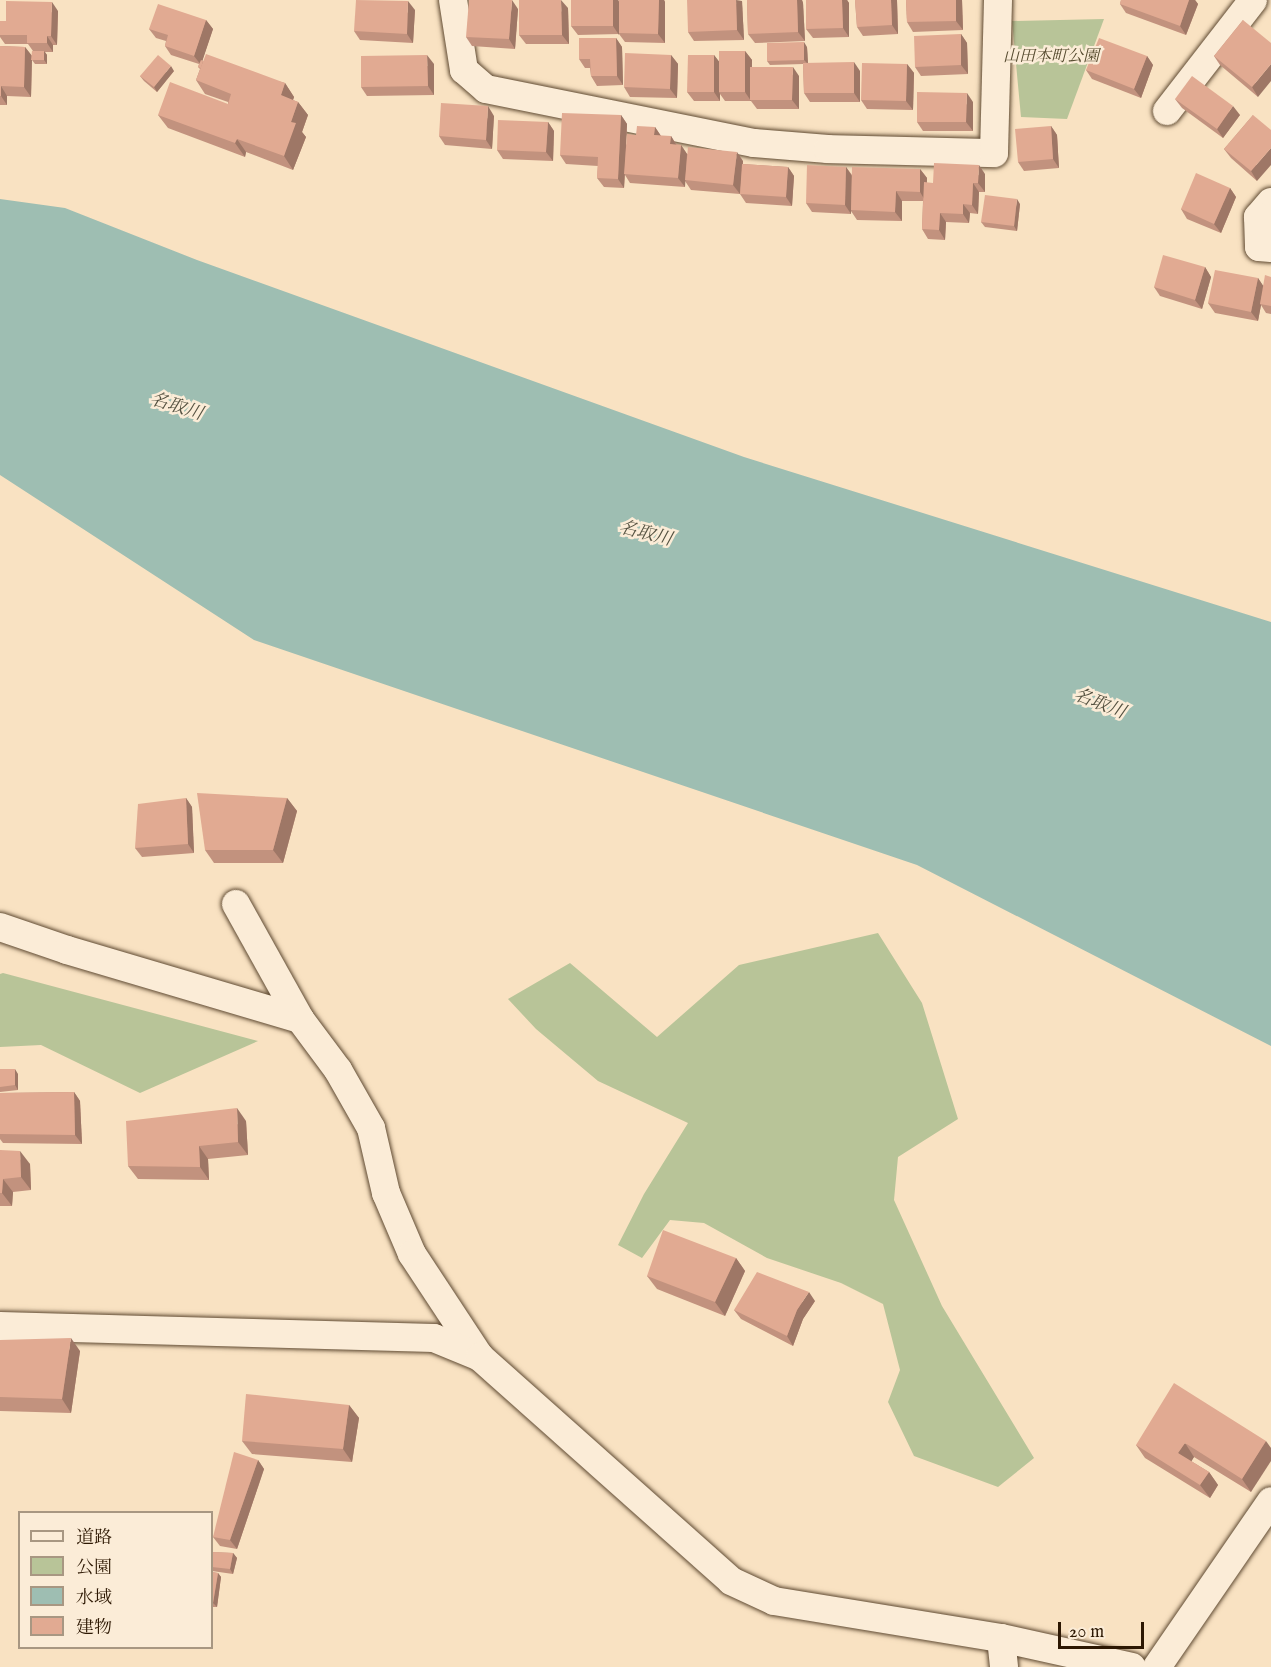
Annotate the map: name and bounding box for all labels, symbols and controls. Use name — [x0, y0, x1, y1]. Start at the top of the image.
park label: 山田本町公園 — [1003, 47, 1099, 67]
water label: 名取川 — [147, 390, 205, 426]
water label: 名取川 — [616, 518, 674, 552]
water label: 名取川 — [1070, 685, 1128, 725]
legend — [18, 1511, 213, 1649]
text: 道路 — [76, 1527, 112, 1550]
text: 公園 — [76, 1557, 112, 1580]
text: 水域 — [76, 1587, 112, 1610]
scale bar — [1061, 1610, 1146, 1648]
text: 建物 — [76, 1617, 112, 1640]
text: 20 m — [1069, 1621, 1104, 1644]

